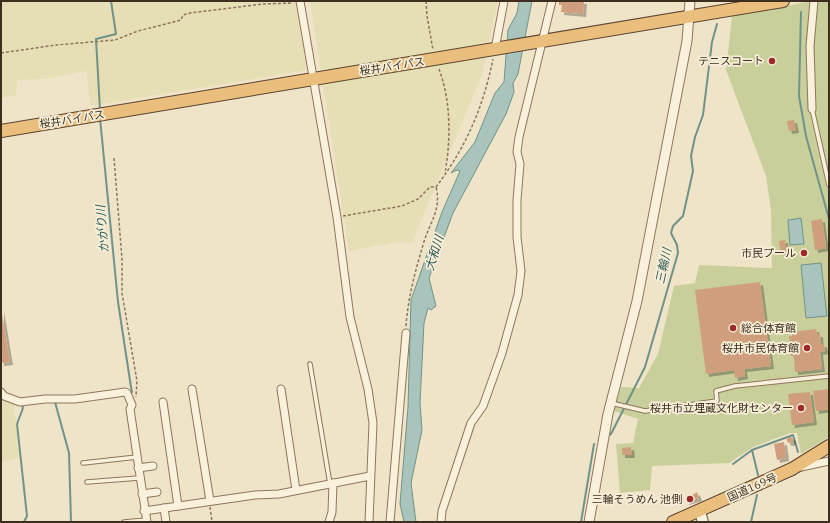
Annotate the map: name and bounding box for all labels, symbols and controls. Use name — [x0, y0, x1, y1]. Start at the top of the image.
street label: 桜井バイパス — [358, 54, 426, 78]
place label: テニスコート — [698, 54, 764, 68]
marker: テニスコート — [767, 56, 777, 66]
street label: 桜井バイパス — [38, 107, 106, 131]
water label: かがり川 — [92, 202, 112, 254]
water label: 大和川 — [422, 232, 447, 272]
water label: 三輪川 — [652, 245, 674, 285]
place label: 市民プール — [741, 246, 796, 260]
marker: 市民プール — [799, 248, 809, 258]
place label: 総合体育館 — [741, 321, 796, 335]
marker: 総合体育館 — [728, 323, 738, 333]
place label: 桜井市民体育館 — [722, 341, 799, 355]
marker: 桜井市民体育館 — [802, 343, 812, 353]
place label: 桜井市立埋蔵文化財センター — [650, 401, 793, 415]
marker: 桜井市立埋蔵文化財センター — [796, 403, 806, 413]
street label: 国道169号 — [725, 470, 779, 504]
place label: 三輪そうめん 池側 — [591, 492, 682, 506]
marker: 三輪そうめん 池側 — [685, 494, 695, 504]

